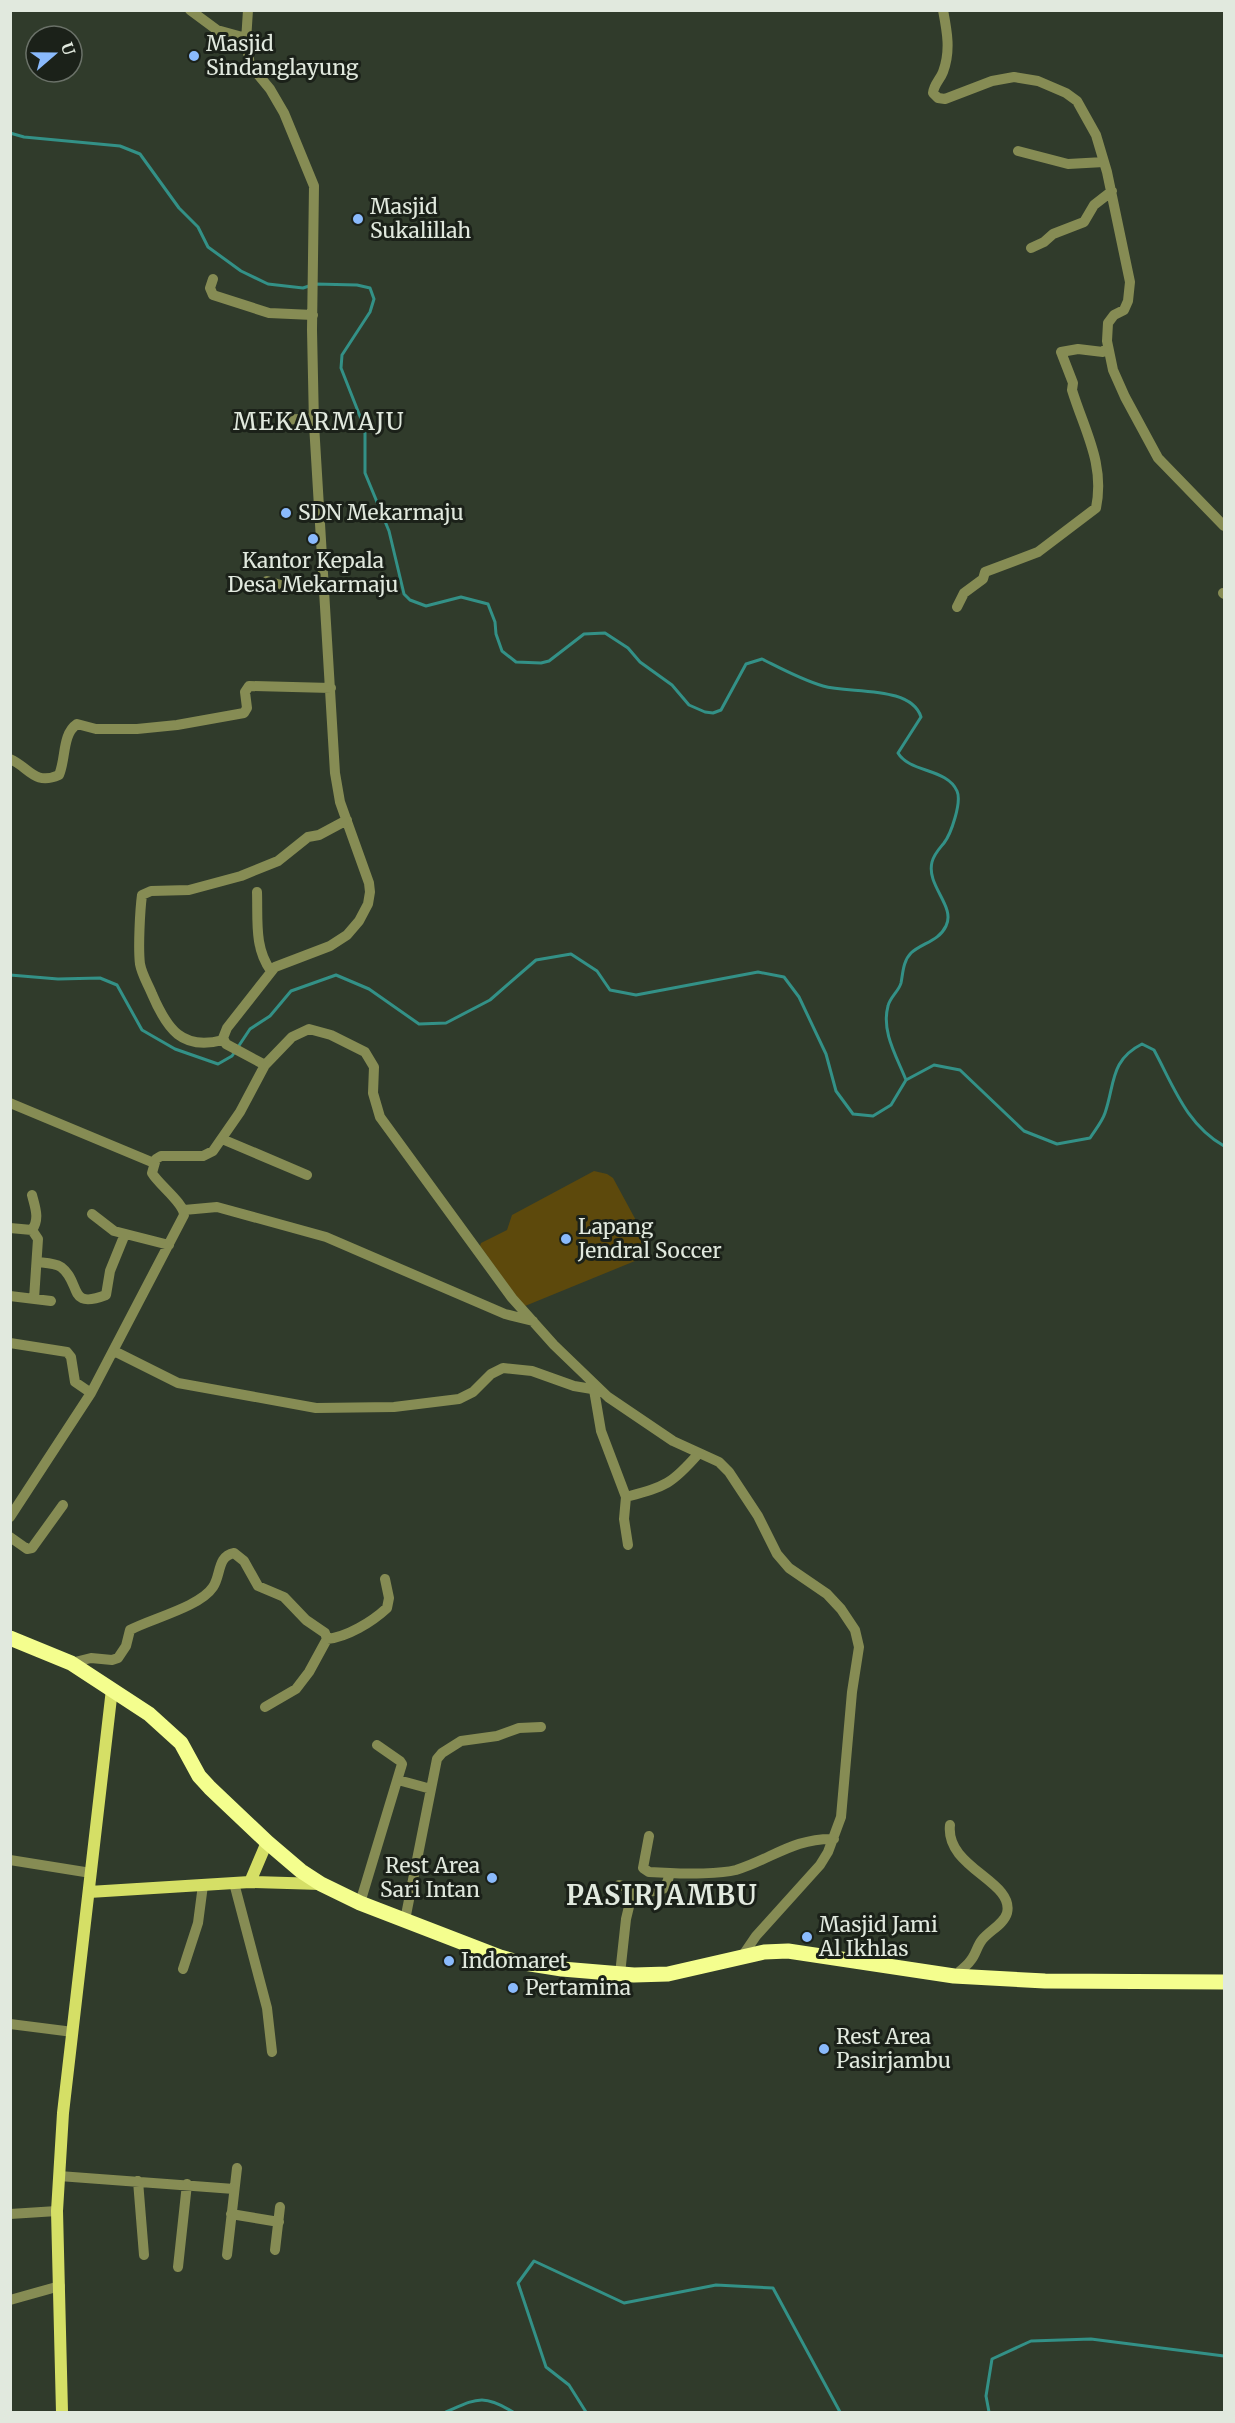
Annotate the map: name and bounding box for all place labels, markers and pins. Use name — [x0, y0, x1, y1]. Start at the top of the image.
place label: Masjid Sindanglayung — [206, 30, 359, 81]
marker: Masjid Sindanglayung — [187, 49, 201, 63]
place label: Masjid Sukalillah — [370, 193, 471, 244]
marker: Masjid Sukalillah — [351, 212, 365, 226]
place label: SDN Mekarmaju — [298, 499, 464, 526]
marker: SDN Mekarmaju — [279, 506, 293, 520]
marker: Kantor Kepala Desa Mekarmaju — [306, 532, 320, 546]
place label: Kantor Kepala Desa Mekarmaju — [227, 547, 399, 598]
place label: Lapang Jendral Soccer — [577, 1213, 722, 1264]
marker: Lapang Jendral Soccer — [559, 1232, 573, 1246]
place label: Rest Area Sari Intan — [380, 1852, 480, 1903]
marker: Rest Area Sari Intan — [485, 1871, 499, 1885]
place label: Masjid Jami Al Ikhlas — [818, 1911, 938, 1962]
marker: Masjid Jami Al Ikhlas — [800, 1930, 814, 1944]
place label: Indomaret — [461, 1947, 568, 1974]
marker: Indomaret — [442, 1954, 456, 1968]
place label: Pertamina — [525, 1974, 631, 2001]
marker: Pertamina — [506, 1981, 520, 1995]
place label: Rest Area Pasirjambu — [836, 2023, 951, 2074]
marker: Rest Area Pasirjambu — [817, 2042, 831, 2056]

